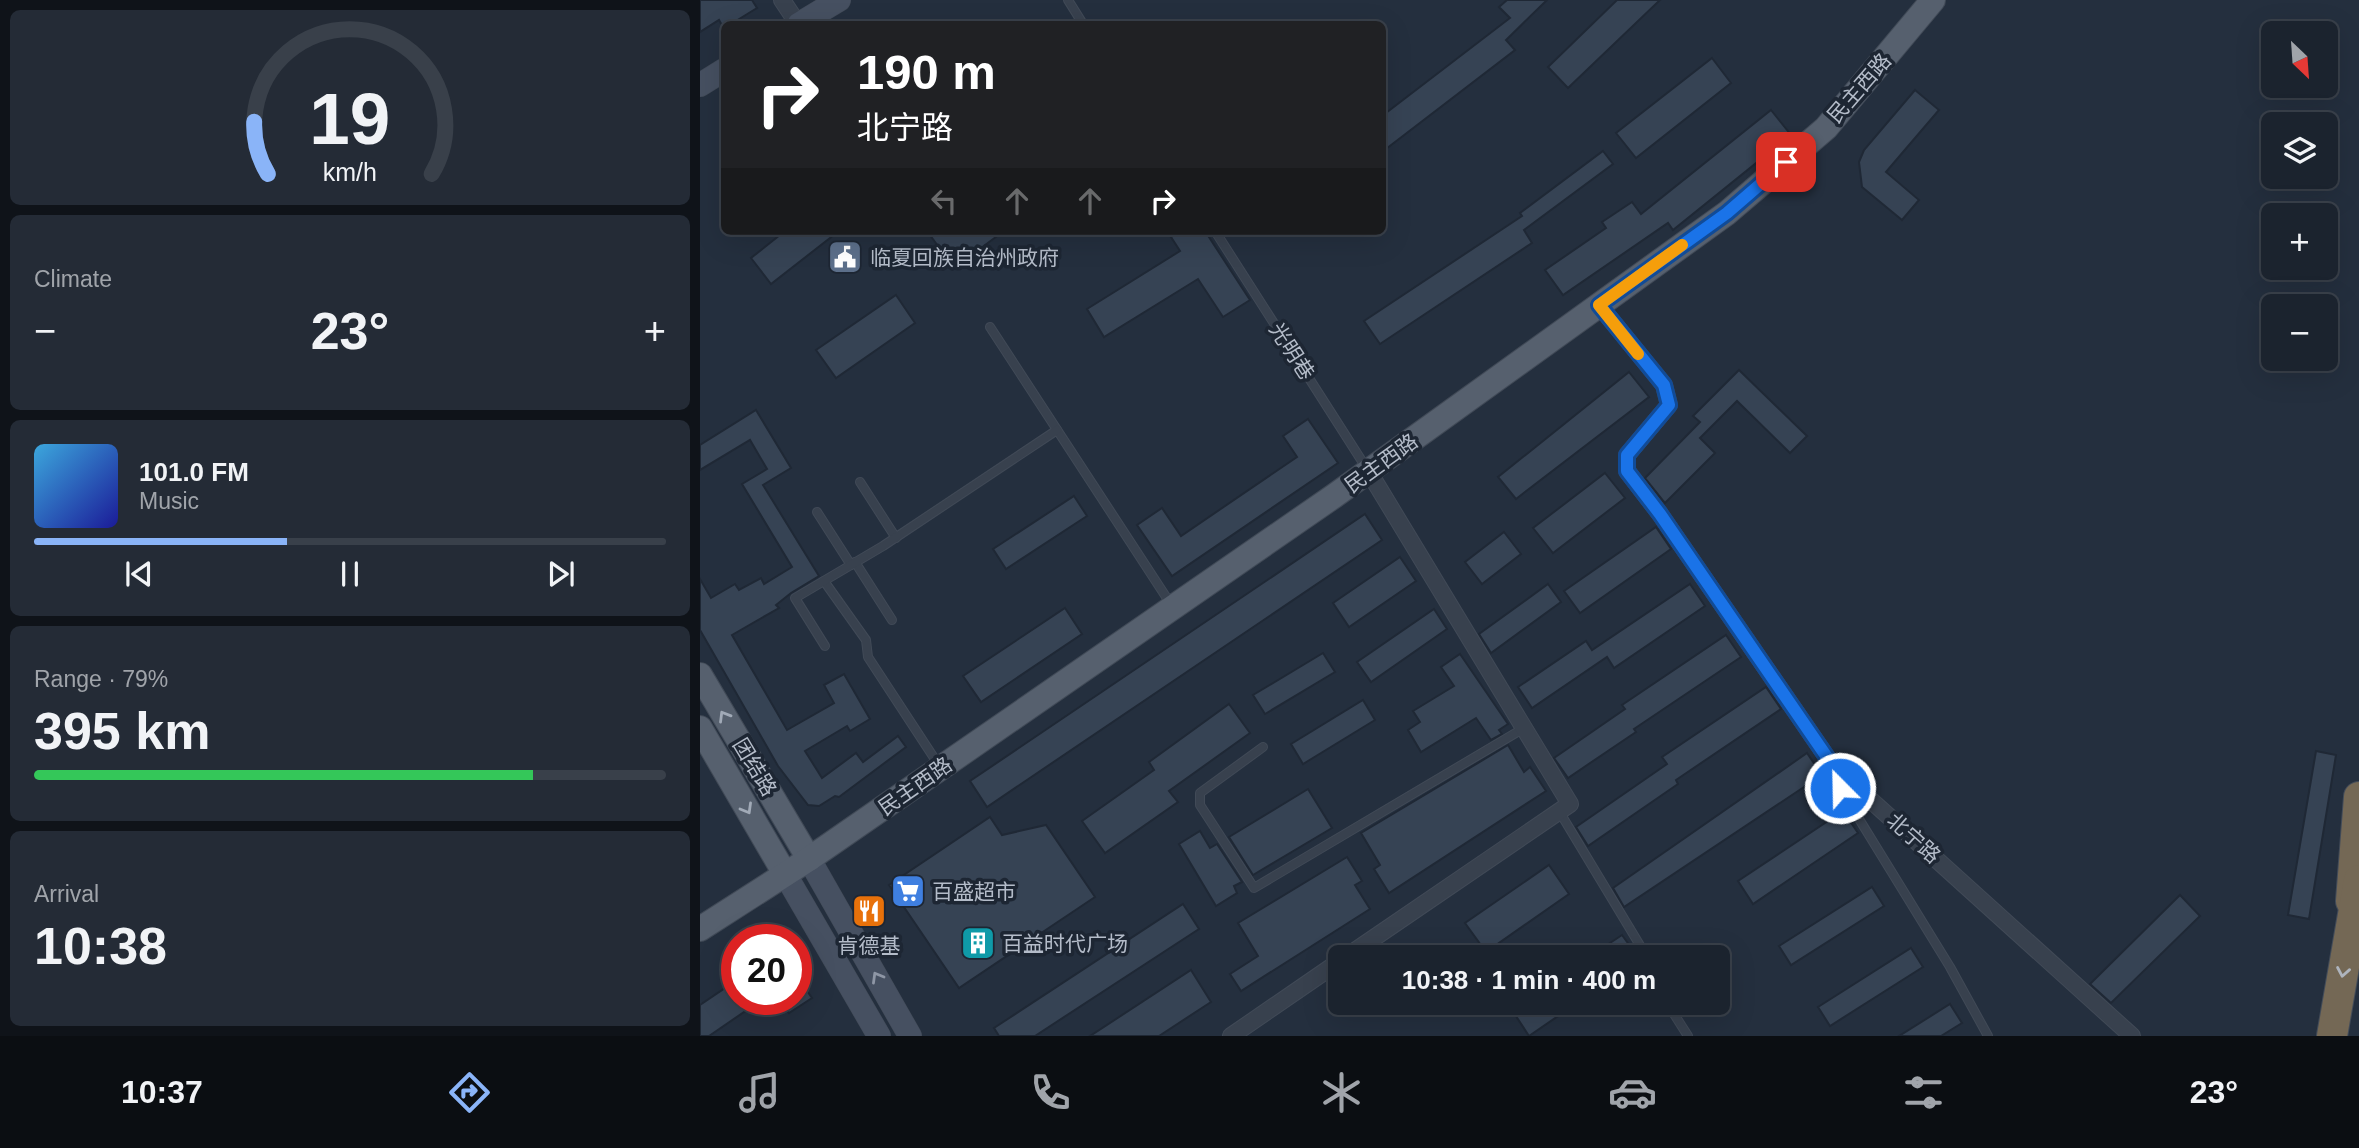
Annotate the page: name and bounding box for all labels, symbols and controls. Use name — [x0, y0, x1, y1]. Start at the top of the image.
north arrow — [2261, 21, 2338, 98]
map controls — [2261, 21, 2338, 371]
text: 190 m — [857, 45, 996, 99]
icon: right — [742, 49, 833, 140]
street label: 民主西路 — [1823, 49, 1895, 127]
text: 19 — [310, 78, 390, 159]
text: 北宁路 — [857, 110, 953, 146]
button: layers — [2261, 112, 2338, 189]
pin — [1756, 132, 1816, 192]
icon: arrive — [1767, 143, 1805, 181]
text: km/h — [323, 157, 377, 185]
icon: left — [925, 182, 963, 220]
icon: ahead — [998, 182, 1036, 220]
icon: ahead — [1071, 182, 1109, 220]
icon: right — [1144, 182, 1182, 220]
button: + — [2261, 203, 2338, 280]
public building icon: 临夏回族自治州政府 — [826, 238, 864, 276]
place label: 临夏回族自治州政府 — [870, 246, 1059, 269]
text: Climate — [34, 266, 112, 292]
button: − — [2261, 294, 2338, 371]
text: 23° — [311, 302, 389, 360]
text: − — [34, 310, 56, 352]
text: + — [644, 310, 666, 352]
street label: 光明巷 — [1265, 318, 1319, 384]
street label: 民主西路 — [1340, 429, 1422, 497]
text: 101.0 FM — [139, 457, 249, 487]
text: Music — [139, 488, 199, 514]
icon: previous — [120, 555, 158, 593]
icon: pause — [331, 555, 369, 593]
icon: next — [542, 555, 580, 593]
text: Range · 79% — [34, 666, 168, 692]
text: 395 km — [34, 702, 210, 760]
one-way arrow — [720, 710, 733, 723]
street label: 团结路 — [729, 734, 781, 800]
position arrow — [1803, 751, 1877, 825]
street label: 民主西路 — [874, 752, 956, 820]
one-way arrow — [739, 801, 752, 814]
street label: 北宁路 — [1883, 808, 1945, 868]
supermarket icon: 百盛超市 — [889, 872, 927, 910]
place label: 百盛超市 — [932, 880, 1016, 903]
text: Arrival — [34, 881, 99, 907]
restaurant icon: 肯德基 — [850, 892, 888, 930]
text: 10:38 — [34, 917, 167, 975]
speed limit sign: 20 — [721, 924, 812, 1015]
building icon: 百益时代广场 — [959, 924, 997, 962]
place label: 百益时代广场 — [1002, 932, 1128, 955]
place label: 肯德基 — [838, 934, 901, 957]
text: 10:38 · 1 min · 400 m — [1402, 965, 1656, 995]
one-way arrow — [2336, 966, 2351, 978]
one-way arrow — [872, 971, 885, 984]
icon: directions — [445, 1068, 494, 1117]
icon: music — [735, 1068, 784, 1117]
icon: phone — [1026, 1068, 1075, 1117]
icon: climate — [1317, 1068, 1366, 1117]
icon: car — [1608, 1068, 1657, 1117]
icon: filters — [1899, 1068, 1948, 1117]
text: 10:37 — [121, 1074, 203, 1110]
text: 23° — [2190, 1074, 2238, 1110]

